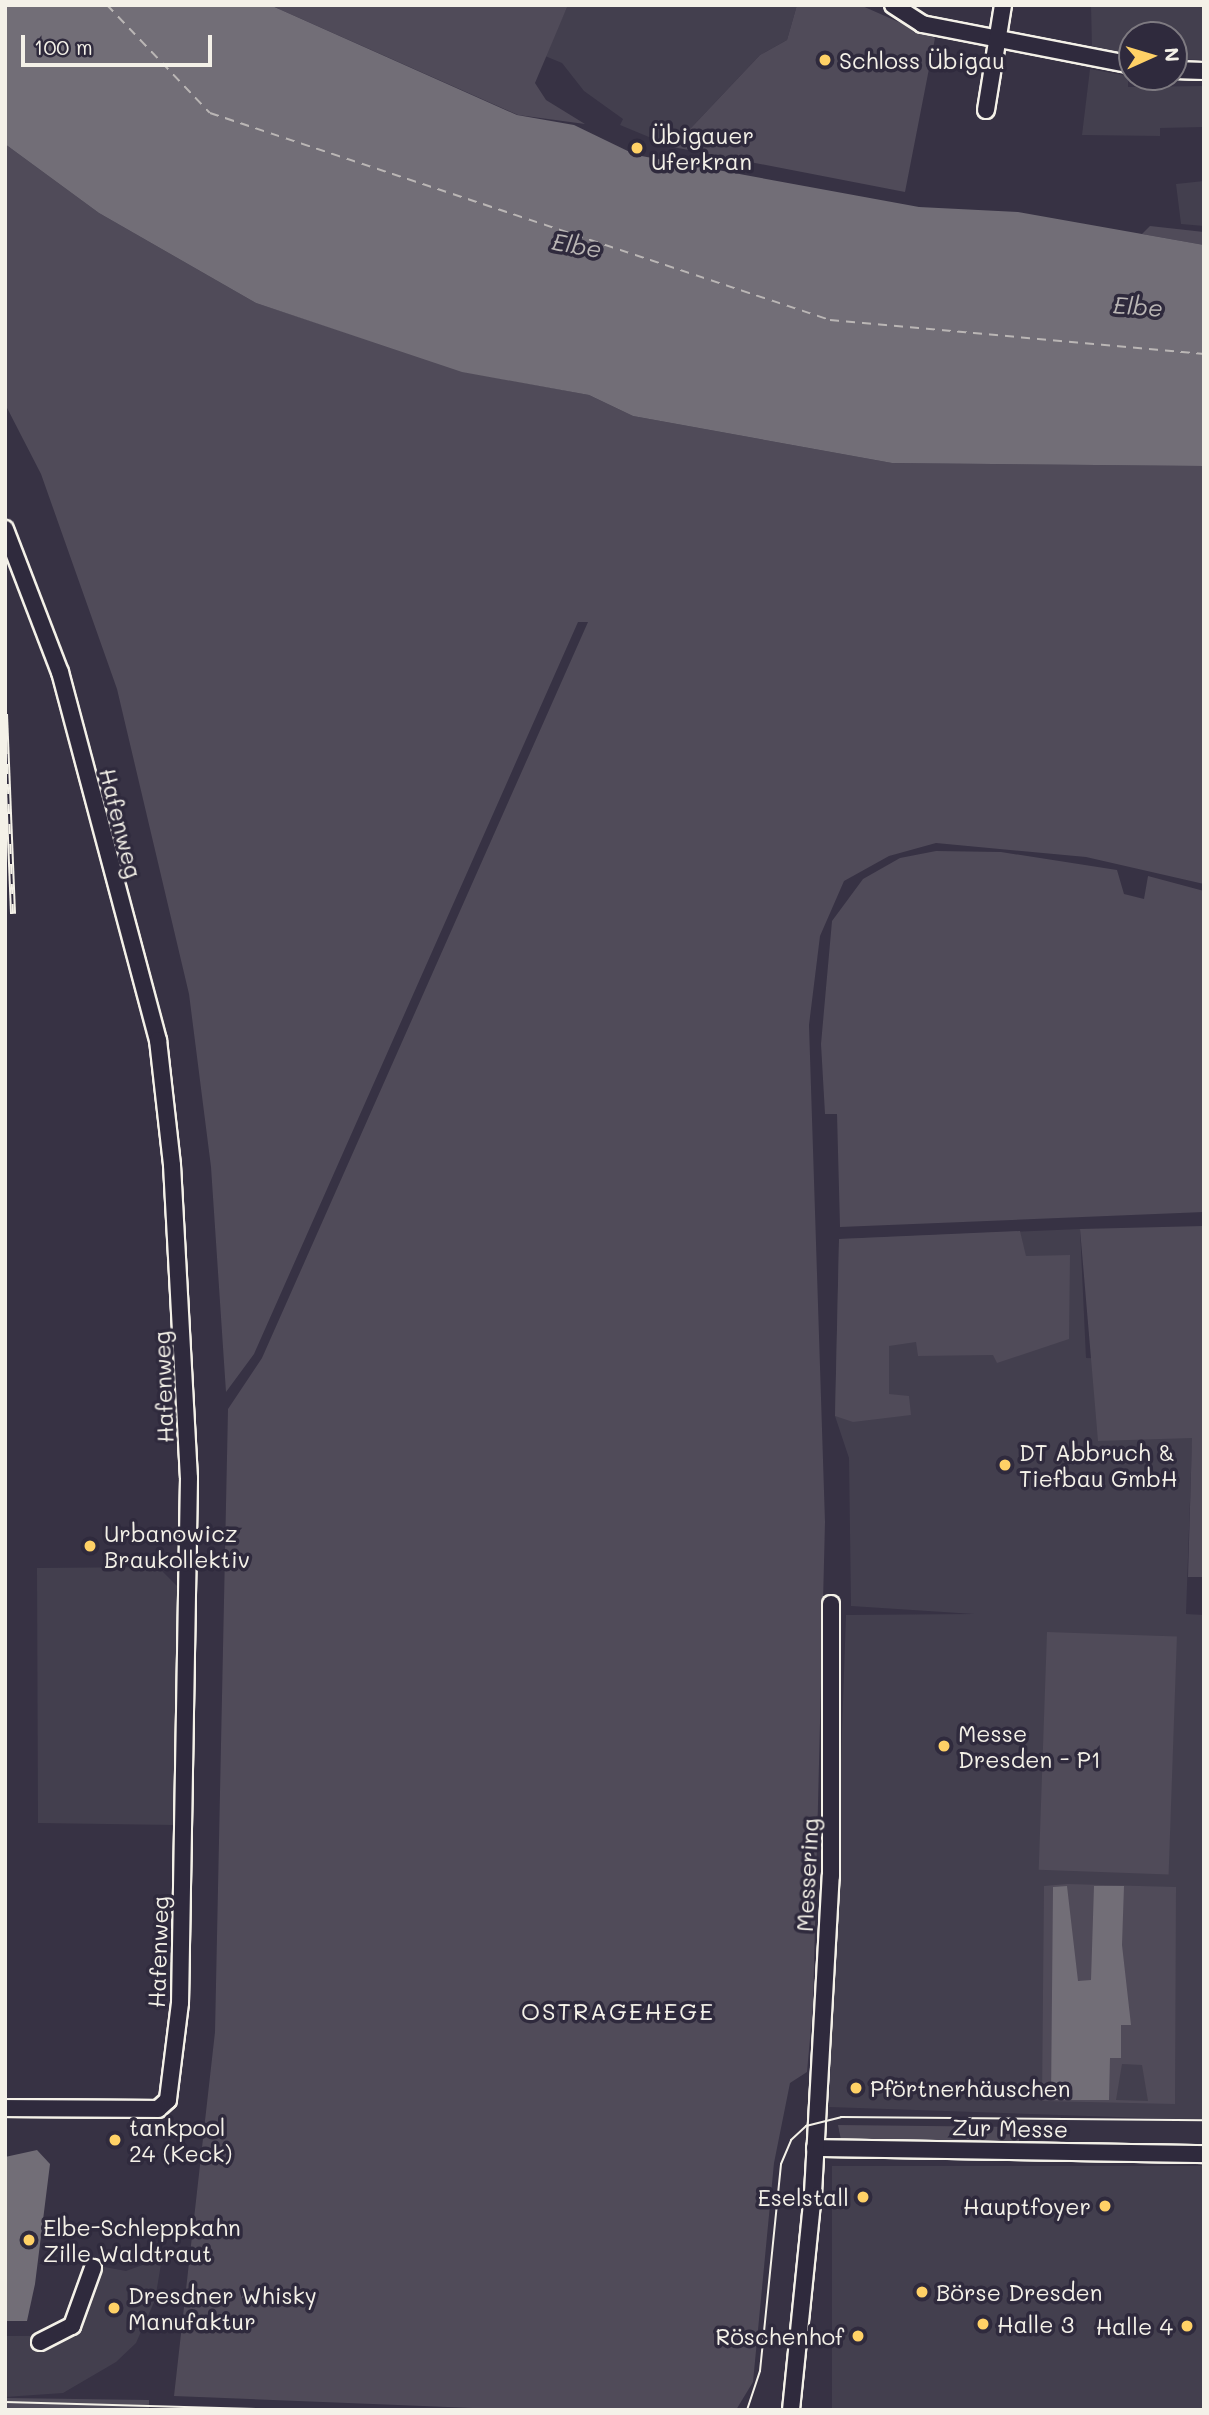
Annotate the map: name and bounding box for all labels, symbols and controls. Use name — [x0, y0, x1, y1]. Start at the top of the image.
scale bar — [24, 21, 215, 65]
north arrow — [1118, 21, 1188, 91]
text: 100 m — [34, 33, 93, 60]
place label: Schloss Übigau — [839, 46, 1005, 74]
text: N — [1159, 47, 1185, 63]
marker: Schloss Übigau — [817, 52, 833, 68]
place label: Übigauer Uferkran — [651, 121, 754, 175]
marker: Übigauer Uferkran — [629, 140, 645, 156]
water label: Elbe — [550, 226, 604, 264]
water label: Elbe — [1112, 290, 1164, 322]
street label: Hafenweg — [94, 765, 148, 881]
street label: Hafenweg — [147, 1331, 179, 1443]
place label: DT Abbruch & Tiefbau GmbH — [1019, 1438, 1177, 1492]
marker: DT Abbruch & Tiefbau GmbH — [997, 1457, 1013, 1473]
place label: Urbanowicz Braukollektiv — [104, 1519, 250, 1573]
marker: Urbanowicz Braukollektiv — [82, 1538, 98, 1554]
place label: Messe Dresden - P1 — [958, 1719, 1101, 1773]
marker: Messe Dresden - P1 — [936, 1738, 952, 1754]
street label: Messering — [790, 1817, 824, 1933]
street label: Hafenweg — [142, 1896, 174, 2008]
district label: OSTRAGEHEGE — [522, 1997, 714, 2025]
place label: Pförtnerhäuschen — [870, 2074, 1070, 2102]
marker: Pförtnerhäuschen — [848, 2080, 864, 2096]
place label: tankpool 24 (Keck) — [129, 2113, 232, 2167]
street label: Zur Messe — [952, 2113, 1068, 2143]
marker: tankpool 24 (Keck) — [107, 2132, 123, 2148]
place label: Eselstall — [757, 2183, 849, 2211]
marker: Eselstall — [855, 2189, 871, 2205]
place label: Hauptfoyer — [963, 2192, 1091, 2220]
marker: Hauptfoyer — [1097, 2198, 1113, 2214]
place label: Elbe-Schleppkahn Zille Waldtraut — [43, 2213, 241, 2267]
marker: Elbe-Schleppkahn Zille Waldtraut — [21, 2232, 37, 2248]
place label: Börse Dresden — [936, 2278, 1103, 2306]
place label: Dresdner Whisky Manufaktur — [128, 2281, 317, 2335]
marker: Börse Dresden — [914, 2284, 930, 2300]
marker: Dresdner Whisky Manufaktur — [106, 2300, 122, 2316]
place label: Halle 3 — [997, 2310, 1074, 2338]
place label: Halle 4 — [1096, 2312, 1173, 2340]
marker: Halle 3 — [975, 2316, 991, 2332]
marker: Halle 4 — [1179, 2318, 1195, 2334]
place label: Röschenhof — [715, 2322, 844, 2350]
marker: Röschenhof — [850, 2328, 866, 2344]

